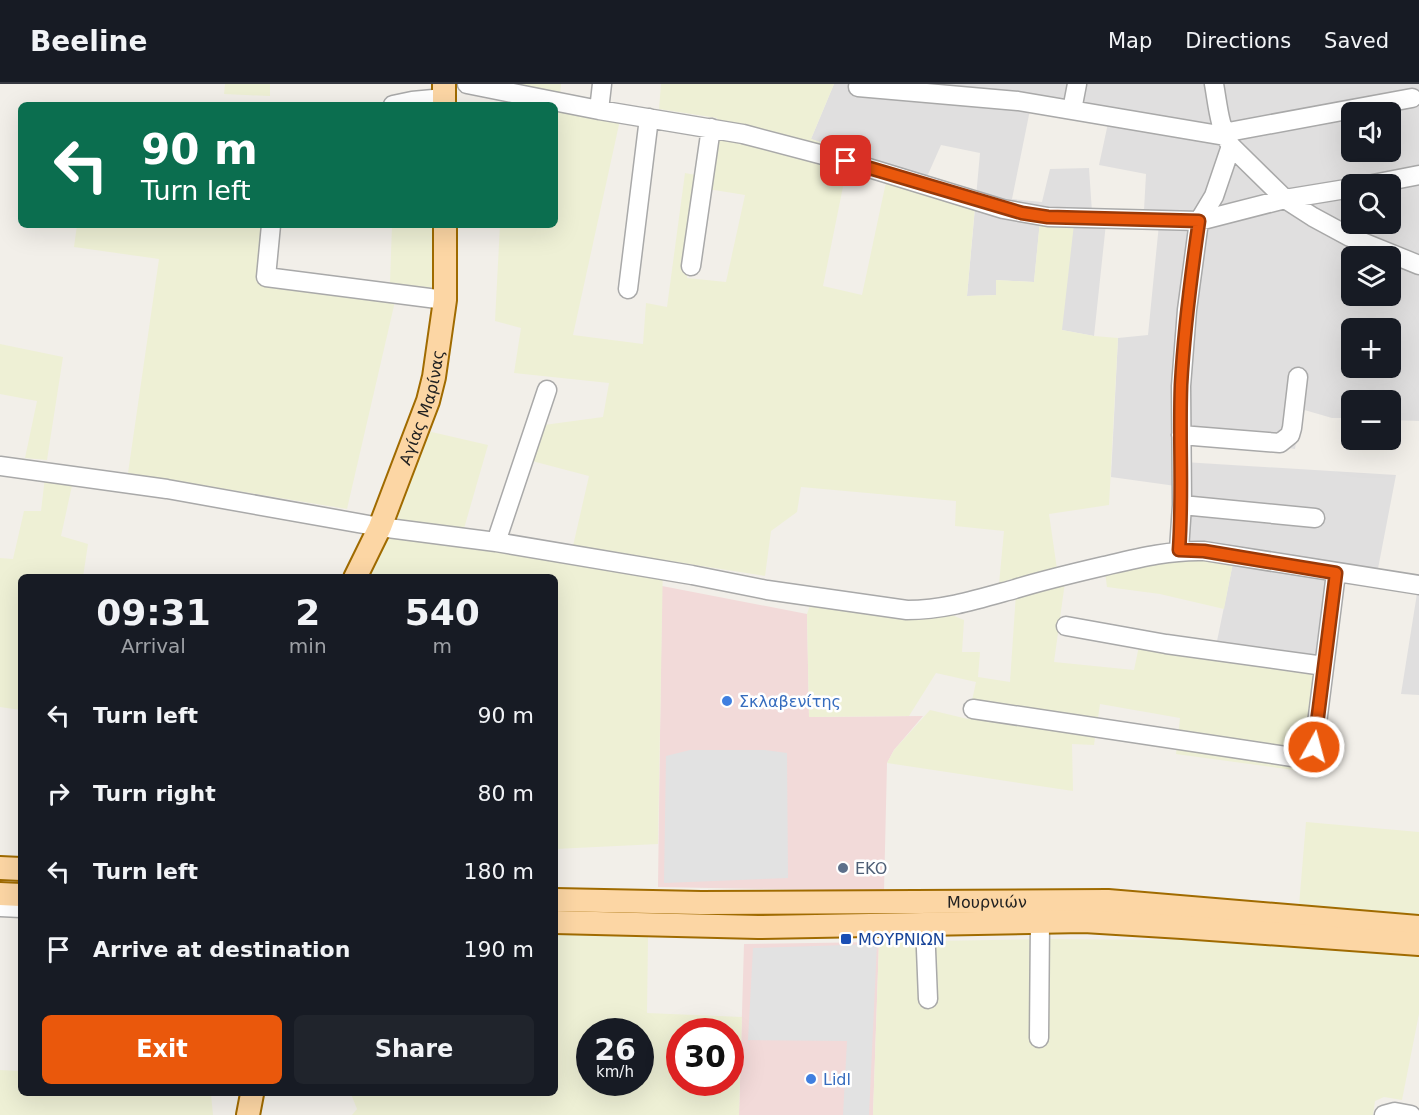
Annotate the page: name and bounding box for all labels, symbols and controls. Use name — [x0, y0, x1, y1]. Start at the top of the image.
text: Beeline — [30, 25, 147, 58]
text: Map — [1108, 29, 1152, 53]
text: Directions — [1185, 29, 1291, 53]
text: Saved — [1324, 29, 1389, 53]
map controls — [1341, 102, 1401, 450]
button: sound — [1341, 102, 1401, 162]
text: 90 m — [141, 125, 258, 174]
icon: left — [42, 126, 120, 204]
pin — [820, 135, 871, 186]
icon: arrive — [829, 144, 862, 177]
button: search — [1341, 174, 1401, 234]
text: Turn left — [141, 175, 251, 206]
button: layers — [1341, 246, 1401, 306]
button: + — [1341, 318, 1401, 378]
street label: Αγίας Μαρίνας — [395, 348, 447, 467]
button: − — [1341, 390, 1401, 450]
text: 09:31 — [96, 592, 211, 633]
text: 2 — [295, 592, 320, 633]
text: 540 — [405, 592, 480, 633]
text: Arrival — [121, 634, 186, 658]
text: min — [289, 634, 327, 658]
text: m — [433, 634, 452, 658]
place label: Σκλαβενίτης — [739, 692, 841, 711]
marker: Σκλαβενίτης — [720, 694, 734, 708]
icon: left — [42, 699, 75, 732]
text: Turn left — [93, 703, 198, 728]
text: 90 m — [478, 703, 534, 728]
position arrow — [1282, 715, 1346, 779]
icon: right — [42, 777, 75, 810]
text: Turn right — [93, 781, 216, 806]
text: 80 m — [478, 781, 534, 806]
icon: left — [42, 855, 75, 888]
text: Turn left — [93, 859, 198, 884]
text: 180 m — [464, 859, 534, 884]
place label: EKO — [855, 859, 887, 878]
marker: EKO — [836, 861, 850, 875]
street label: Μουρνιών — [947, 892, 1027, 911]
place label: ΜΟΥΡΝΙΩΝ — [858, 930, 945, 949]
marker: ΜΟΥΡΝΙΩΝ — [839, 932, 853, 946]
icon: arrive — [42, 933, 75, 966]
text: Arrive at destination — [93, 937, 350, 962]
text: 190 m — [464, 937, 534, 962]
button: Exit — [42, 1015, 282, 1084]
button: Share — [294, 1015, 534, 1084]
speed limit sign: 30 — [666, 1018, 744, 1096]
text: 26 — [594, 1032, 636, 1067]
text: km/h — [596, 1063, 634, 1081]
place label: Lidl — [823, 1070, 851, 1089]
marker: Lidl — [804, 1072, 818, 1086]

